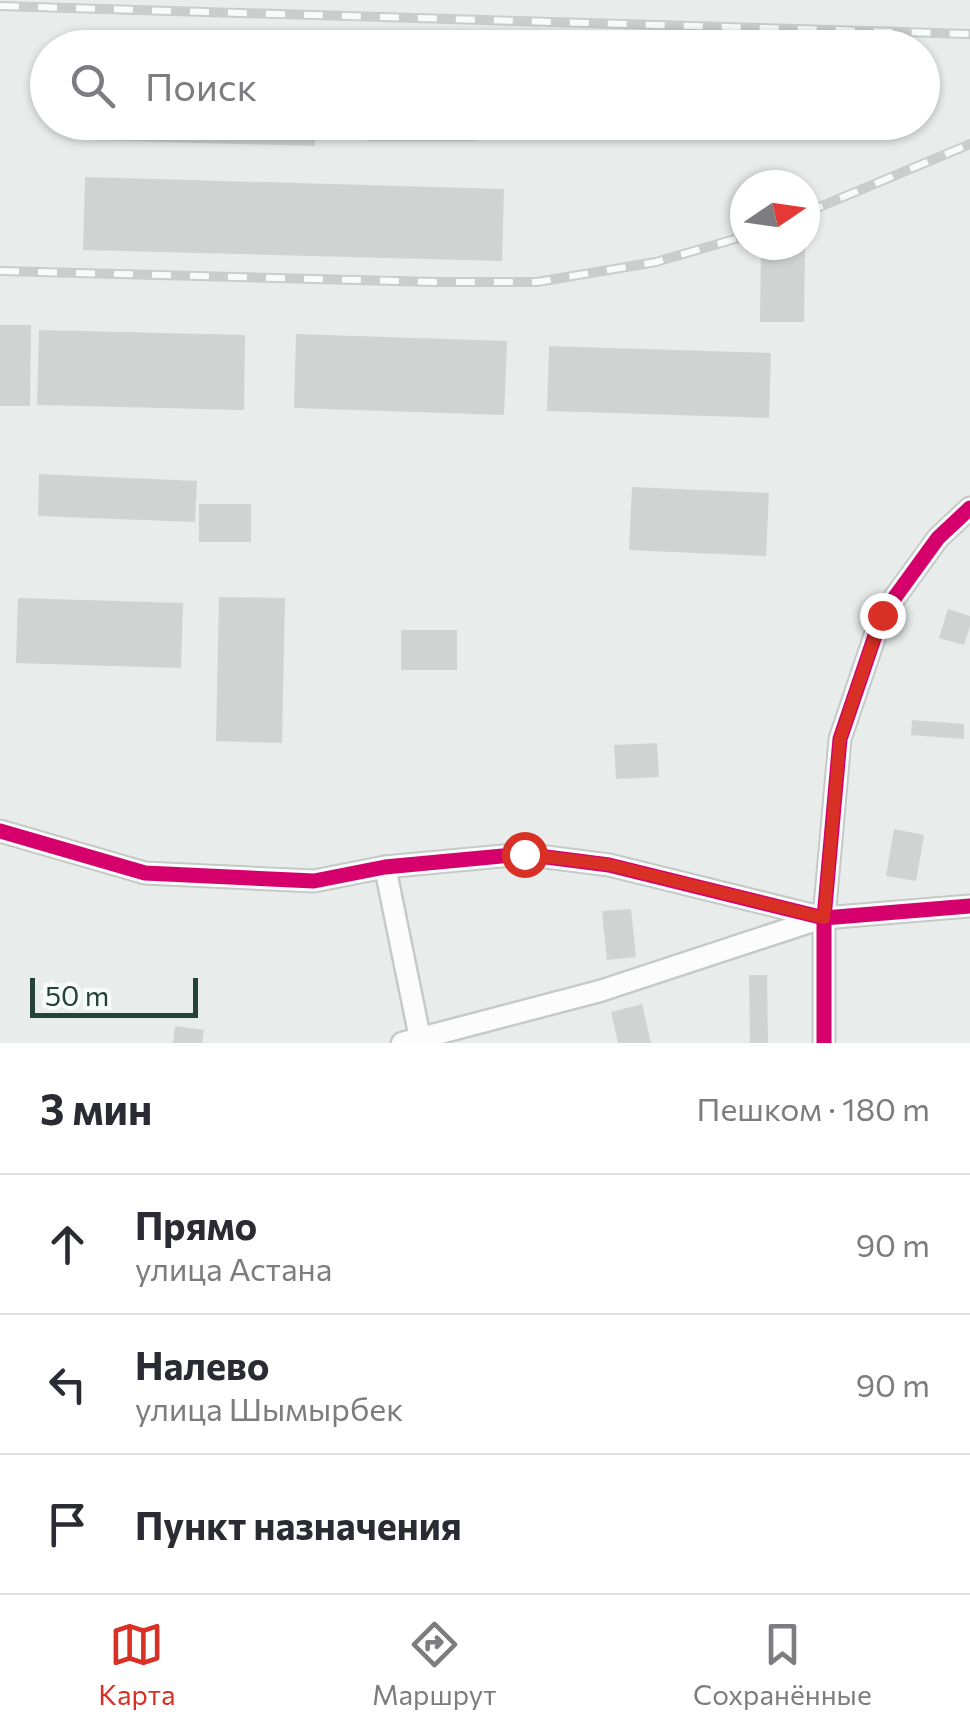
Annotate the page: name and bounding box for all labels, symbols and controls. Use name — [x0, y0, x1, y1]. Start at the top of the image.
search box — [30, 30, 940, 140]
icon: search — [65, 58, 120, 113]
text: Поиск — [145, 62, 257, 109]
north arrow — [730, 170, 820, 260]
route end — [860, 593, 906, 639]
route start — [502, 832, 548, 878]
scale bar — [30, 973, 198, 1018]
text: 50 m — [45, 978, 109, 1012]
text: 3 мин — [40, 1082, 152, 1134]
text: Пешком · 180 m — [697, 1088, 930, 1128]
text: Прямо — [135, 1201, 257, 1248]
icon: ahead — [40, 1217, 95, 1272]
text: 90 m — [856, 1224, 930, 1264]
text: улица Астана — [135, 1248, 332, 1288]
text: Налево — [135, 1341, 269, 1388]
icon: left — [40, 1357, 95, 1412]
text: 90 m — [856, 1364, 930, 1404]
text: улица Шымырбек — [135, 1388, 403, 1428]
icon: arrive — [40, 1497, 95, 1552]
text: Пункт назначения — [135, 1501, 462, 1548]
tab: Карта — [98, 1617, 175, 1711]
tab: Маршрут — [372, 1617, 496, 1711]
tab: Сохранённые — [693, 1617, 872, 1711]

